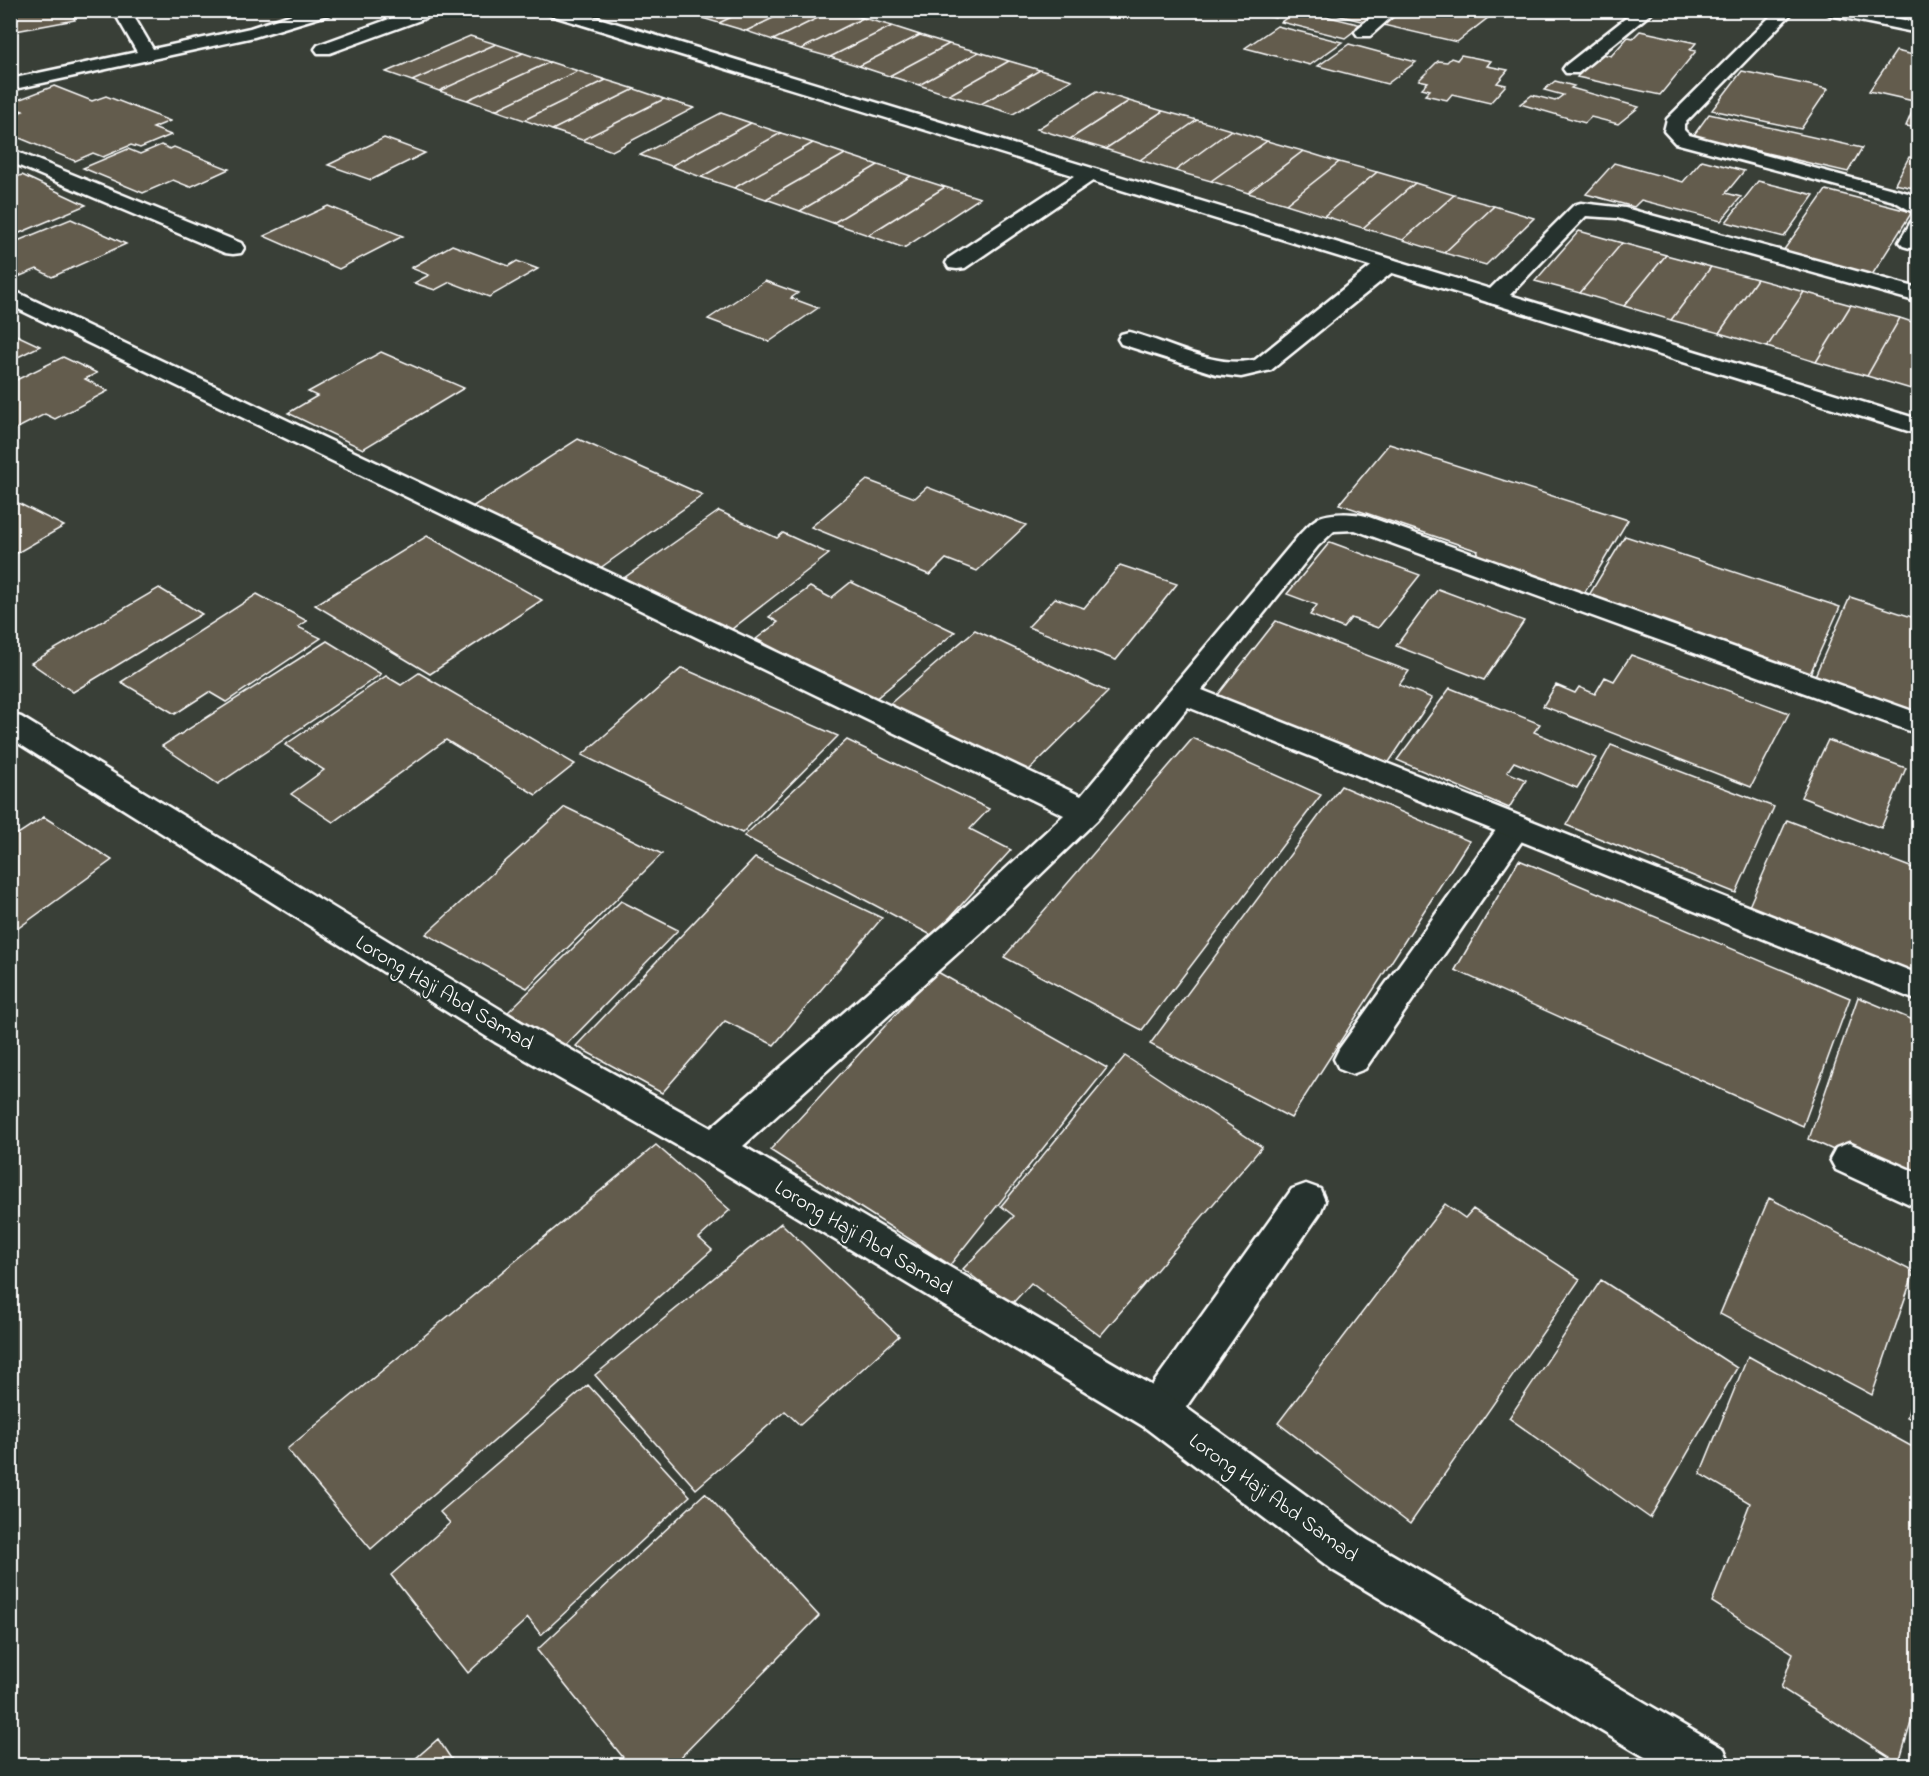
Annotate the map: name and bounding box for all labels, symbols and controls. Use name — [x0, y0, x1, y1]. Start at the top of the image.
street label: Lorong Haji Abd Samad — [348, 929, 539, 1061]
street label: Lorong Haji Abd Samad — [767, 1174, 958, 1306]
street label: Lorong Haji Abd Samad — [1181, 1427, 1364, 1572]

